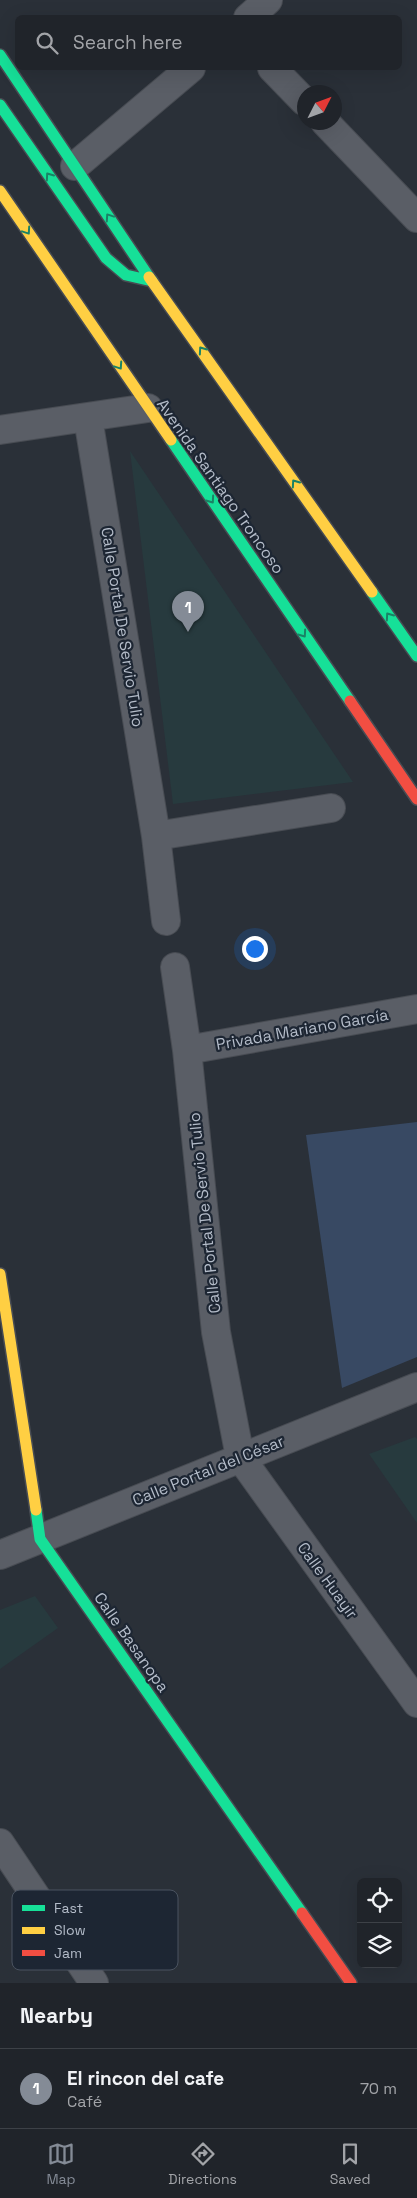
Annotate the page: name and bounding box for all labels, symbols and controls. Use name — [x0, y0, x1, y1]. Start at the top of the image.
search box — [15, 15, 402, 70]
icon: search — [33, 29, 61, 57]
text: Search here — [73, 30, 183, 55]
north arrow — [297, 85, 342, 130]
one-way arrow — [46, 172, 55, 181]
one-way arrow — [106, 213, 115, 223]
one-way arrow — [21, 226, 31, 235]
one-way arrow — [199, 347, 208, 356]
one-way arrow — [113, 360, 122, 370]
street label: Avenida Santiago Troncoso — [152, 395, 289, 578]
one-way arrow — [292, 479, 301, 489]
one-way arrow — [205, 494, 214, 504]
street label: Calle Portal De Servio Tulio — [96, 526, 149, 729]
pin: 1 — [172, 591, 204, 632]
one-way arrow — [386, 612, 395, 622]
one-way arrow — [297, 628, 306, 637]
your location — [242, 936, 268, 962]
street label: Privada Mariano García — [214, 1004, 390, 1055]
street label: Calle Portal De Servio Tulio — [183, 1111, 225, 1315]
street label: Calle Portal del César — [129, 1430, 287, 1511]
street label: Calle Huayir — [293, 1538, 363, 1623]
street label: Calle Basanopa — [89, 1588, 174, 1696]
map controls — [357, 1878, 402, 1968]
button: locate — [357, 1878, 402, 1923]
legend — [12, 1890, 178, 1970]
text: Fast — [54, 1899, 83, 1917]
text: Slow — [54, 1921, 86, 1939]
button: layers — [357, 1923, 402, 1968]
text: Jam — [54, 1944, 82, 1962]
text: Nearby — [20, 2002, 93, 2029]
text: El rincon del cafe — [67, 2066, 224, 2091]
text: 1 — [32, 2078, 40, 2099]
text: 70 m — [360, 2078, 397, 2099]
text: Café — [67, 2091, 102, 2112]
tab: Map — [46, 2140, 76, 2188]
tab: Directions — [168, 2140, 237, 2188]
tab: Saved — [330, 2140, 371, 2188]

